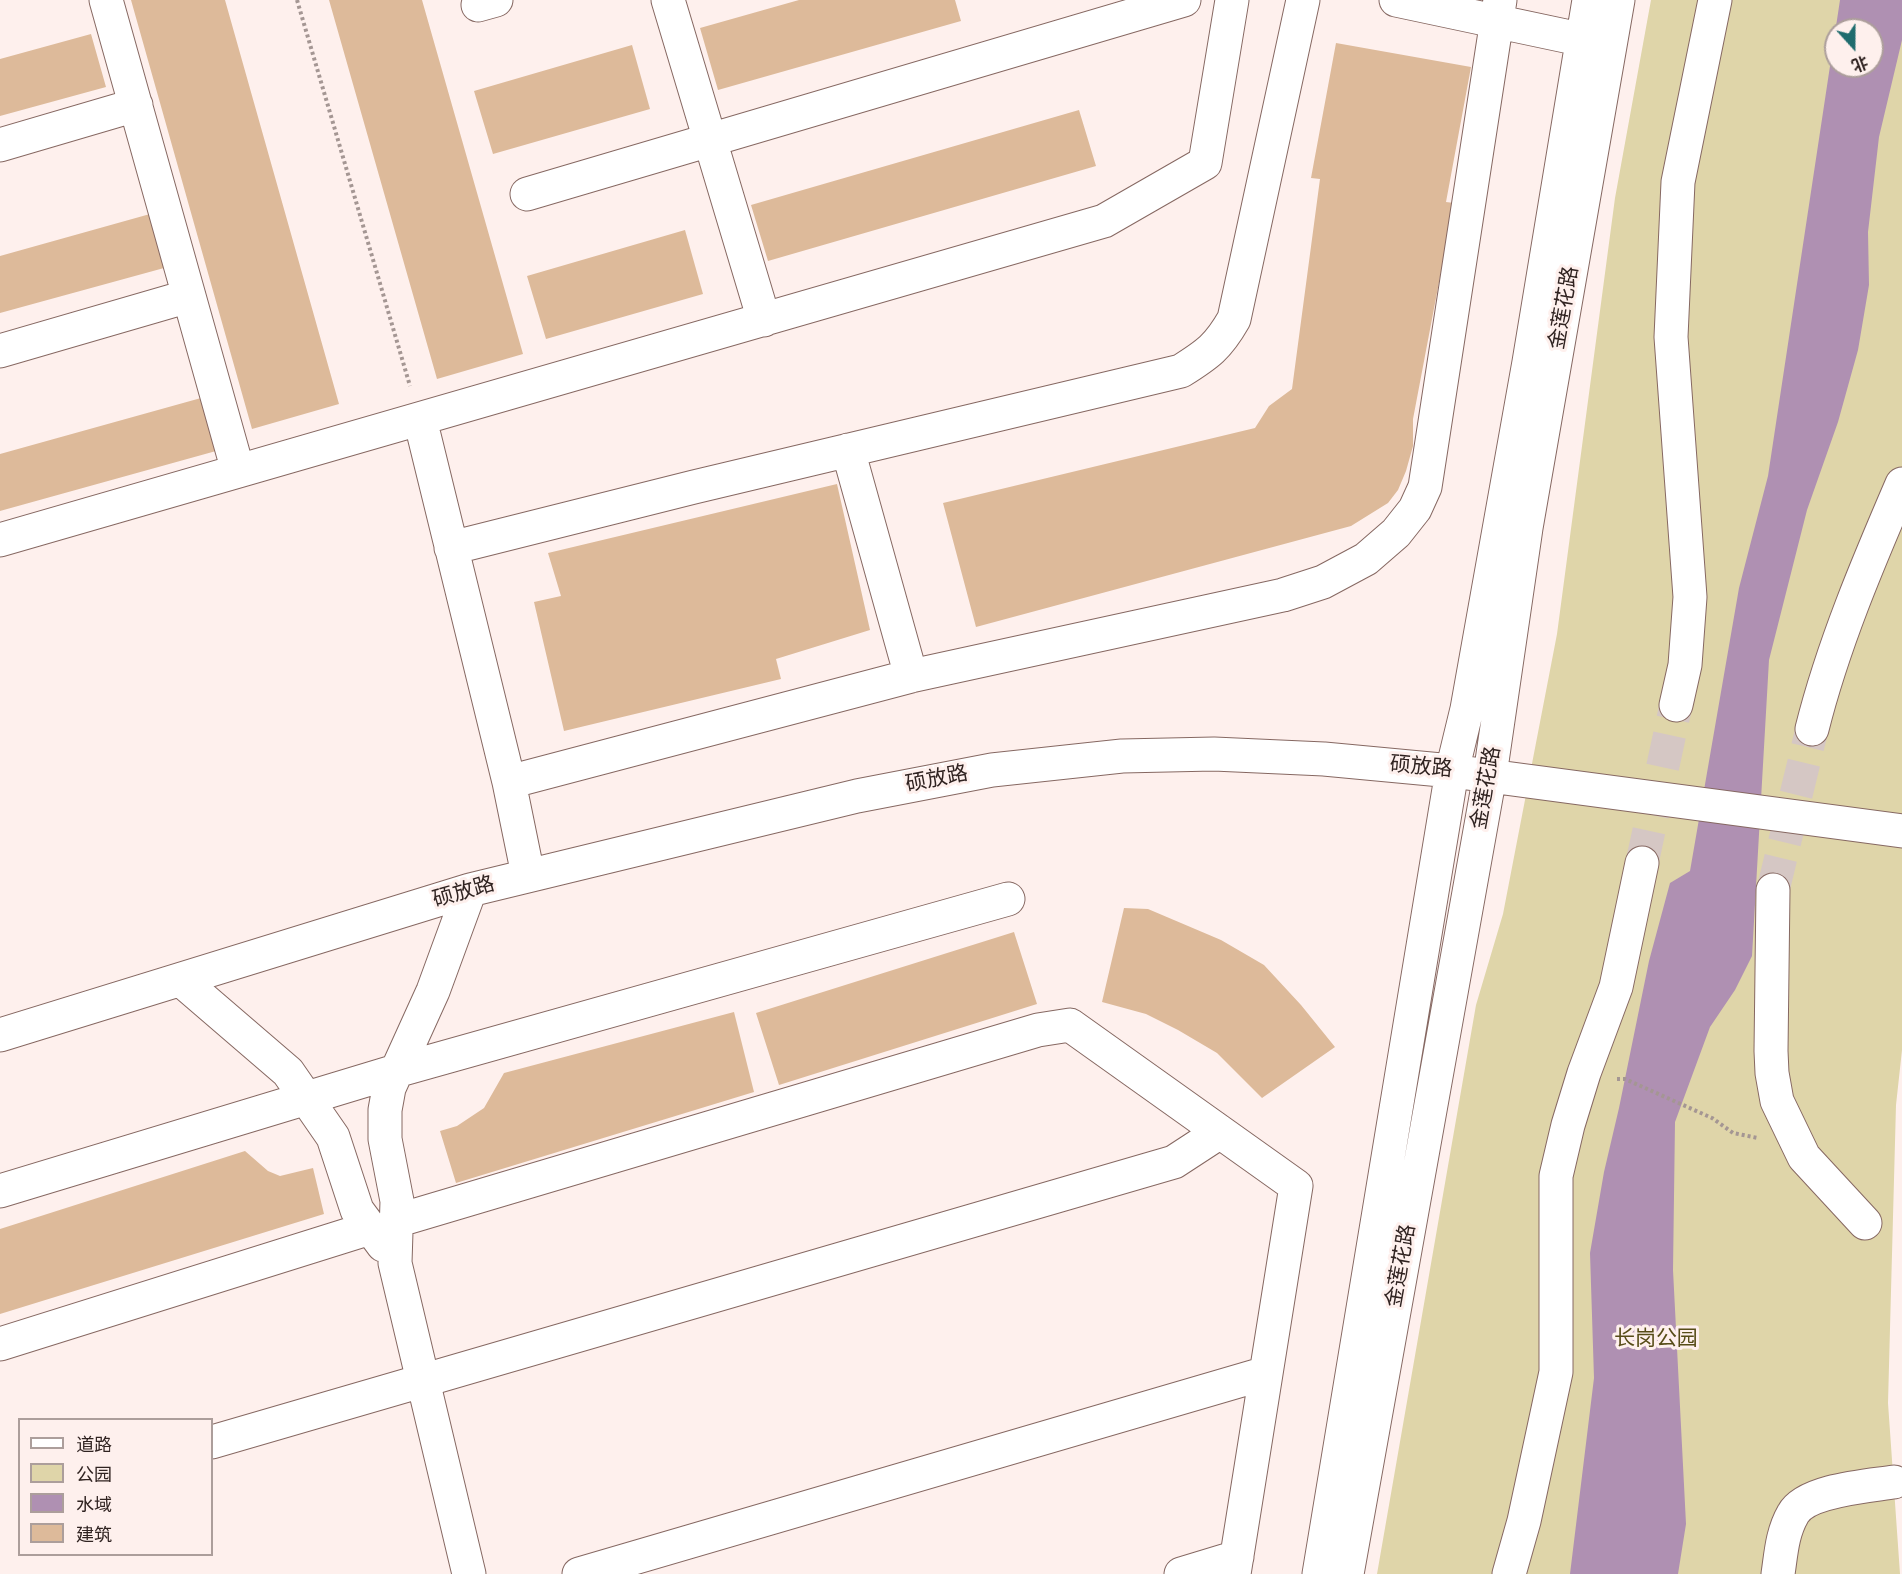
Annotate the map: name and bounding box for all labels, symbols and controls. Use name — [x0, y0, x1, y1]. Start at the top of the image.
north arrow — [1824, 18, 1884, 78]
text: 北 — [1848, 50, 1871, 76]
street label: 金莲花路 — [1545, 264, 1585, 352]
street label: 金莲花路 — [1467, 744, 1507, 832]
street label: 硕放路 — [1389, 753, 1453, 783]
street label: 硕放路 — [904, 762, 970, 798]
street label: 硕放路 — [430, 872, 498, 914]
street label: 金莲花路 — [1382, 1222, 1422, 1310]
park label: 长岗公园 — [1614, 1327, 1698, 1353]
legend — [18, 1418, 213, 1556]
text: 道路 — [76, 1433, 112, 1457]
text: 公园 — [76, 1463, 112, 1487]
text: 水域 — [76, 1493, 112, 1517]
text: 建筑 — [76, 1523, 112, 1547]

